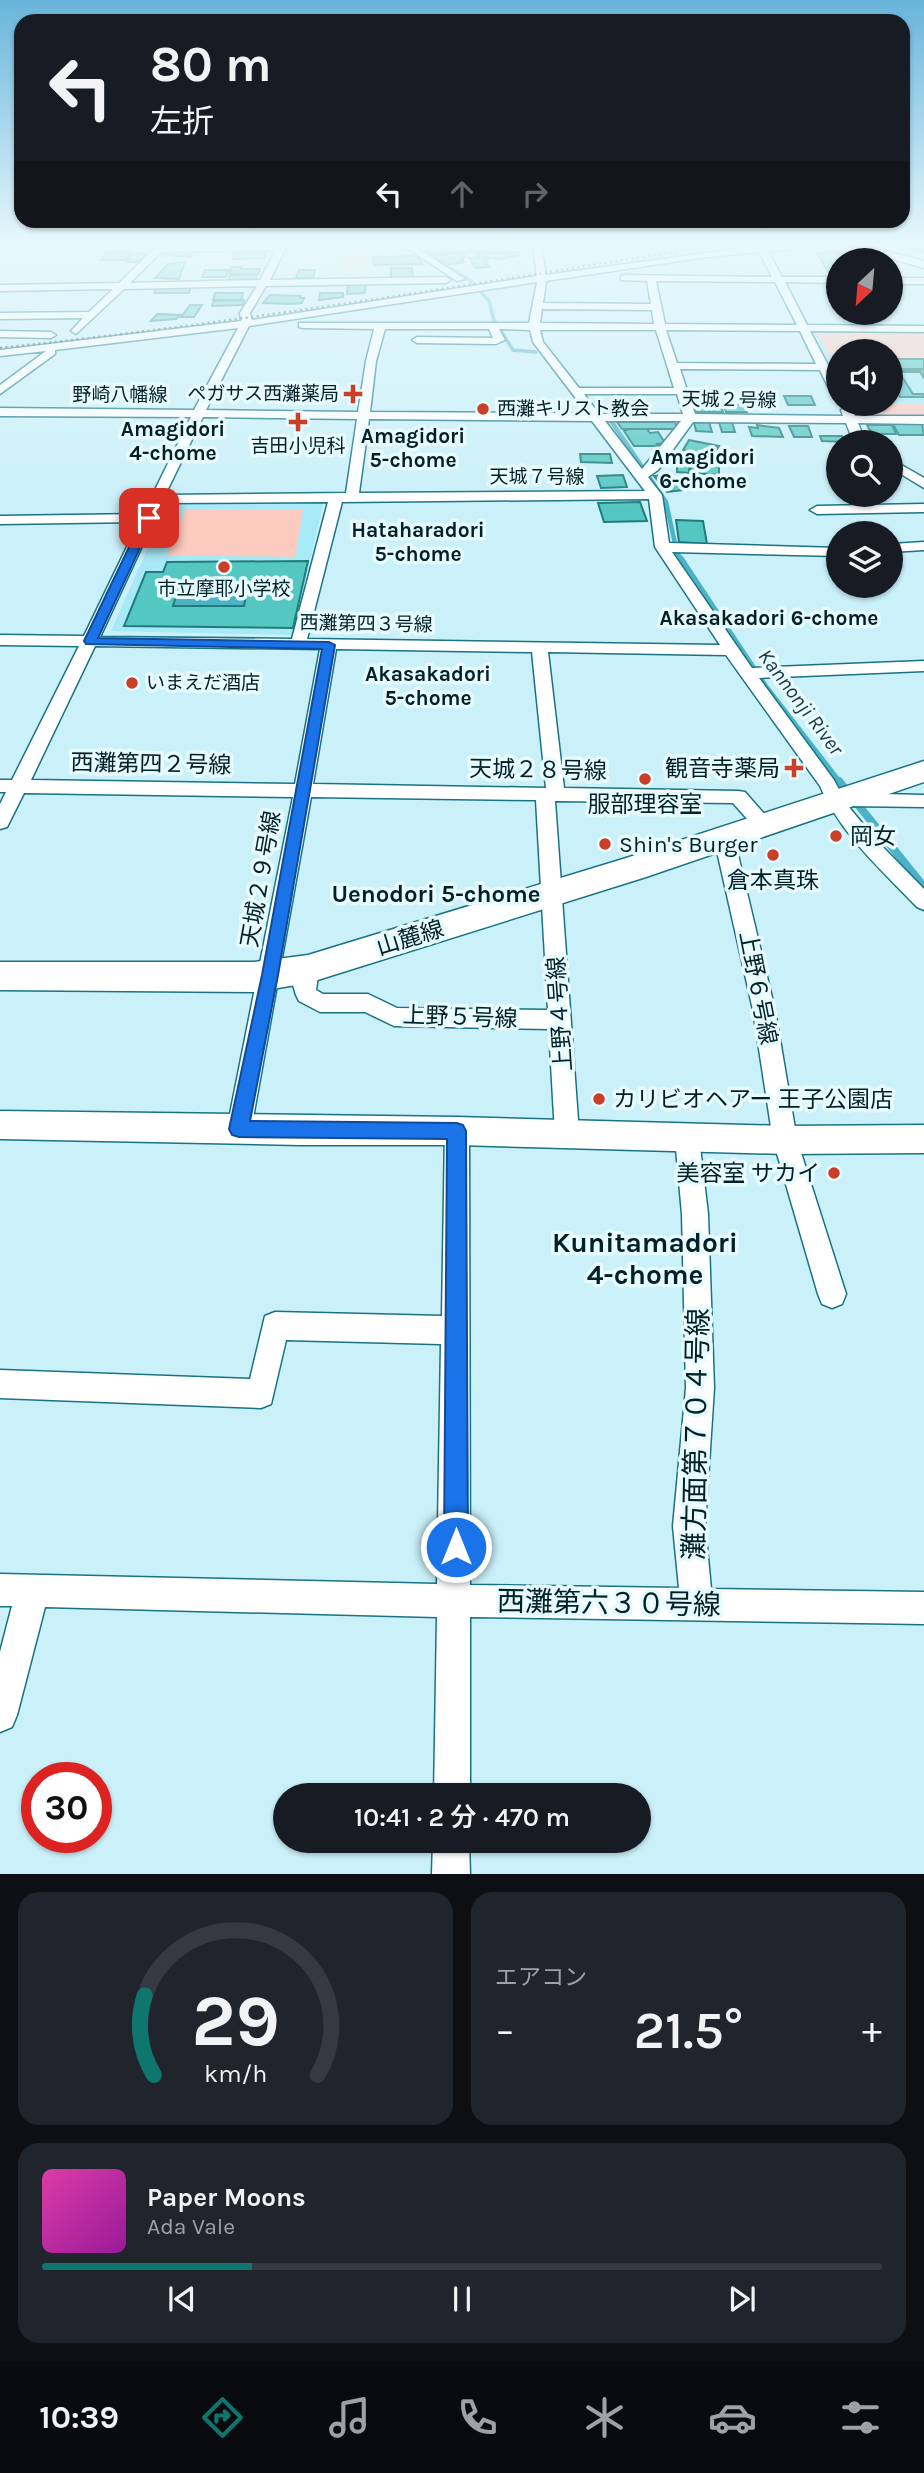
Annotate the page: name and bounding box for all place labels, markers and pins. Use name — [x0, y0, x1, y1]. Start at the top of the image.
place label: ペガサス西灘薬局 — [187, 383, 339, 405]
marker: ペガサス西灘薬局 — [345, 386, 361, 402]
place label: 西灘キリスト教会 — [497, 398, 649, 420]
marker: 西灘キリスト教会 — [475, 401, 491, 417]
marker: 吉田小児科 — [288, 412, 308, 432]
place label: 吉田小児科 — [250, 435, 346, 457]
pin — [119, 488, 179, 548]
marker: 市立摩耶小学校 — [216, 559, 232, 575]
place label: 市立摩耶小学校 — [157, 578, 291, 600]
place label: いまえだ酒店 — [146, 672, 260, 694]
marker: いまえだ酒店 — [124, 675, 140, 691]
place label: 観音寺薬局 — [665, 755, 780, 782]
marker: 観音寺薬局 — [786, 760, 802, 776]
marker: 服部理容室 — [637, 771, 653, 787]
place label: 服部理容室 — [588, 791, 703, 818]
place label: 岡女 — [850, 823, 896, 850]
marker: 岡女 — [828, 828, 844, 844]
place label: Shin's Burger — [619, 831, 758, 858]
marker: Shin's Burger — [597, 836, 613, 852]
marker: 倉本真珠 — [765, 847, 781, 863]
place label: 倉本真珠 — [727, 867, 819, 894]
place label: カリビオヘアー 王子公園店 — [613, 1086, 893, 1113]
marker: カリビオヘアー 王子公園店 — [591, 1091, 607, 1107]
place label: 美容室 サカイ — [677, 1160, 820, 1187]
marker: 美容室 サカイ — [826, 1165, 842, 1181]

